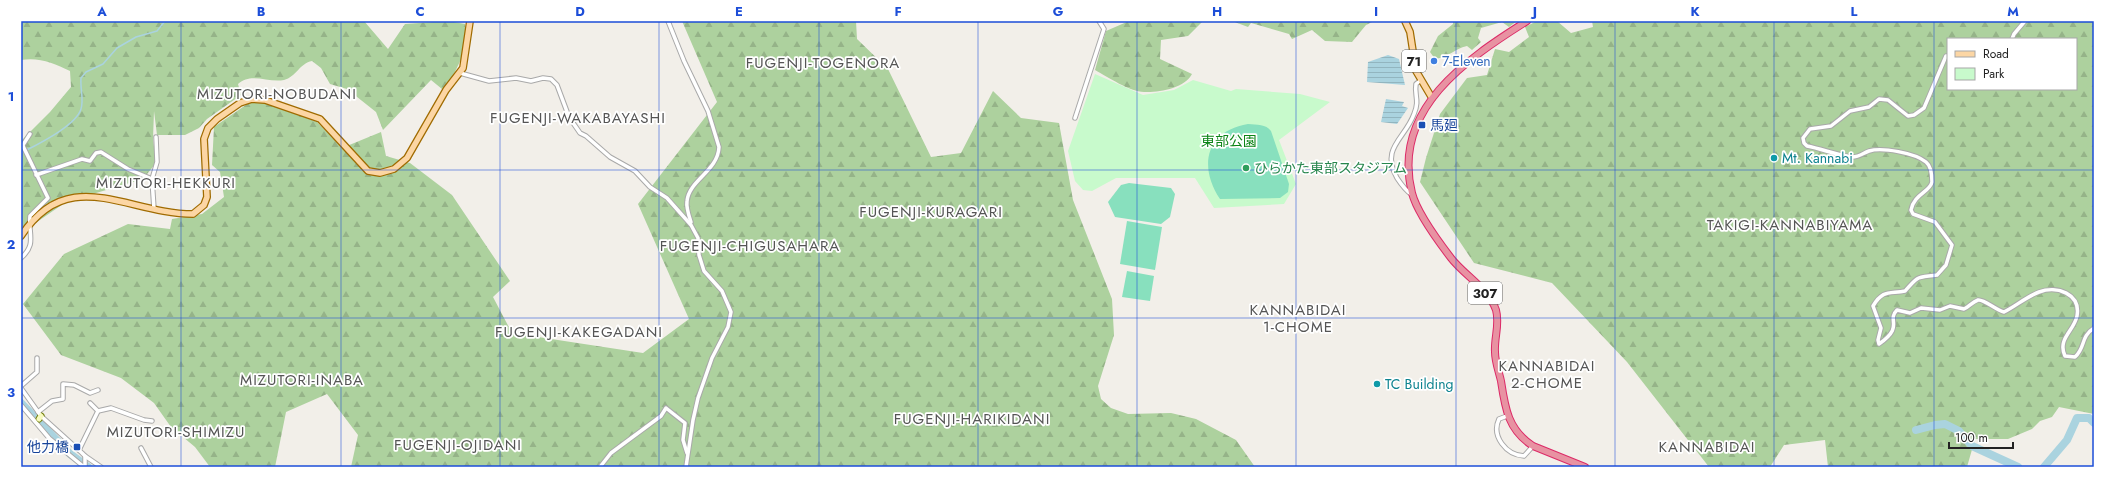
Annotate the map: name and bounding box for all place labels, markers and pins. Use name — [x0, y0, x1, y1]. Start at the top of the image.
place label: 7-Eleven — [1442, 51, 1491, 71]
marker: 7-Eleven — [1429, 56, 1439, 66]
place label: 馬廻 — [1430, 115, 1458, 135]
marker: 馬廻 — [1417, 120, 1427, 130]
place label: Mt. Kannabi — [1782, 148, 1853, 168]
marker: Mt. Kannabi — [1769, 153, 1779, 163]
place label: ひらかた東部スタジアム — [1254, 158, 1407, 178]
marker: ひらかた東部スタジアム — [1241, 163, 1251, 173]
place label: TC Building — [1385, 374, 1454, 394]
marker: TC Building — [1372, 379, 1382, 389]
place label: 他力橋 — [27, 437, 69, 457]
marker: 他力橋 — [72, 442, 82, 452]

